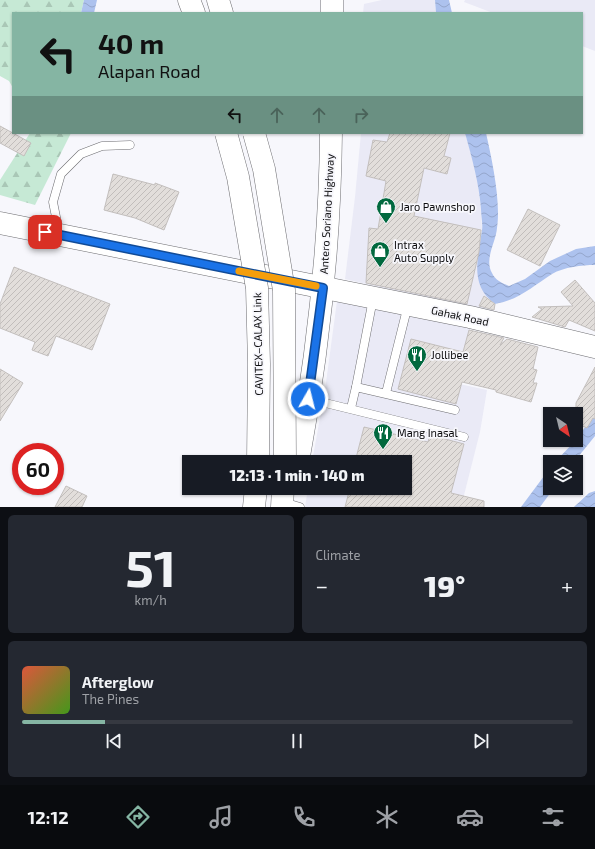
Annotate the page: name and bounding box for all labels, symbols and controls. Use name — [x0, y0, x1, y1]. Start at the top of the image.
text: 40 m — [98, 26, 164, 60]
icon: left — [32, 28, 84, 80]
text: Alapan Road — [98, 60, 201, 82]
icon: left — [224, 104, 246, 126]
icon: ahead — [266, 104, 288, 126]
icon: ahead — [308, 104, 330, 126]
icon: right — [350, 104, 372, 126]
street label: Antero Soriano Highway — [317, 153, 336, 274]
shop icon: Jaro Pawnshop — [375, 196, 397, 224]
place label: Jaro Pawnshop — [400, 200, 475, 213]
pin — [28, 215, 62, 249]
icon: arrive — [34, 221, 56, 243]
place label: Intrax Auto Supply — [394, 238, 454, 264]
shop icon: Intrax Auto Supply — [369, 240, 391, 268]
street label: CAVITEX–CALAX Link — [250, 292, 265, 396]
street label: Gahak Road — [430, 303, 490, 328]
restaurant icon: Jollibee — [406, 344, 428, 372]
place label: Jollibee — [431, 348, 468, 361]
position arrow — [287, 378, 329, 420]
north arrow — [543, 407, 583, 447]
map controls — [543, 407, 583, 495]
restaurant icon: Mang Inasal — [372, 422, 394, 450]
place label: Mang Inasal — [397, 426, 459, 439]
speed limit sign: 60 — [12, 443, 64, 495]
button: layers — [543, 455, 583, 495]
text: 12:13 · 1 min · 140 m — [230, 466, 364, 484]
text: 51 — [125, 535, 176, 597]
text: Climate — [316, 547, 360, 563]
text: 19° — [424, 567, 465, 603]
text: − — [316, 572, 328, 598]
text: + — [561, 572, 573, 598]
text: km/h — [135, 592, 167, 608]
text: Afterglow — [82, 673, 154, 691]
text: The Pines — [82, 691, 139, 707]
icon: previous — [103, 730, 125, 752]
icon: pause — [286, 730, 308, 752]
icon: next — [470, 730, 492, 752]
icon: directions — [124, 803, 152, 831]
icon: music — [207, 803, 235, 831]
icon: phone — [290, 803, 318, 831]
icon: climate — [373, 803, 401, 831]
icon: car — [456, 803, 484, 831]
icon: filters — [539, 803, 567, 831]
text: 12:12 — [28, 806, 69, 828]

